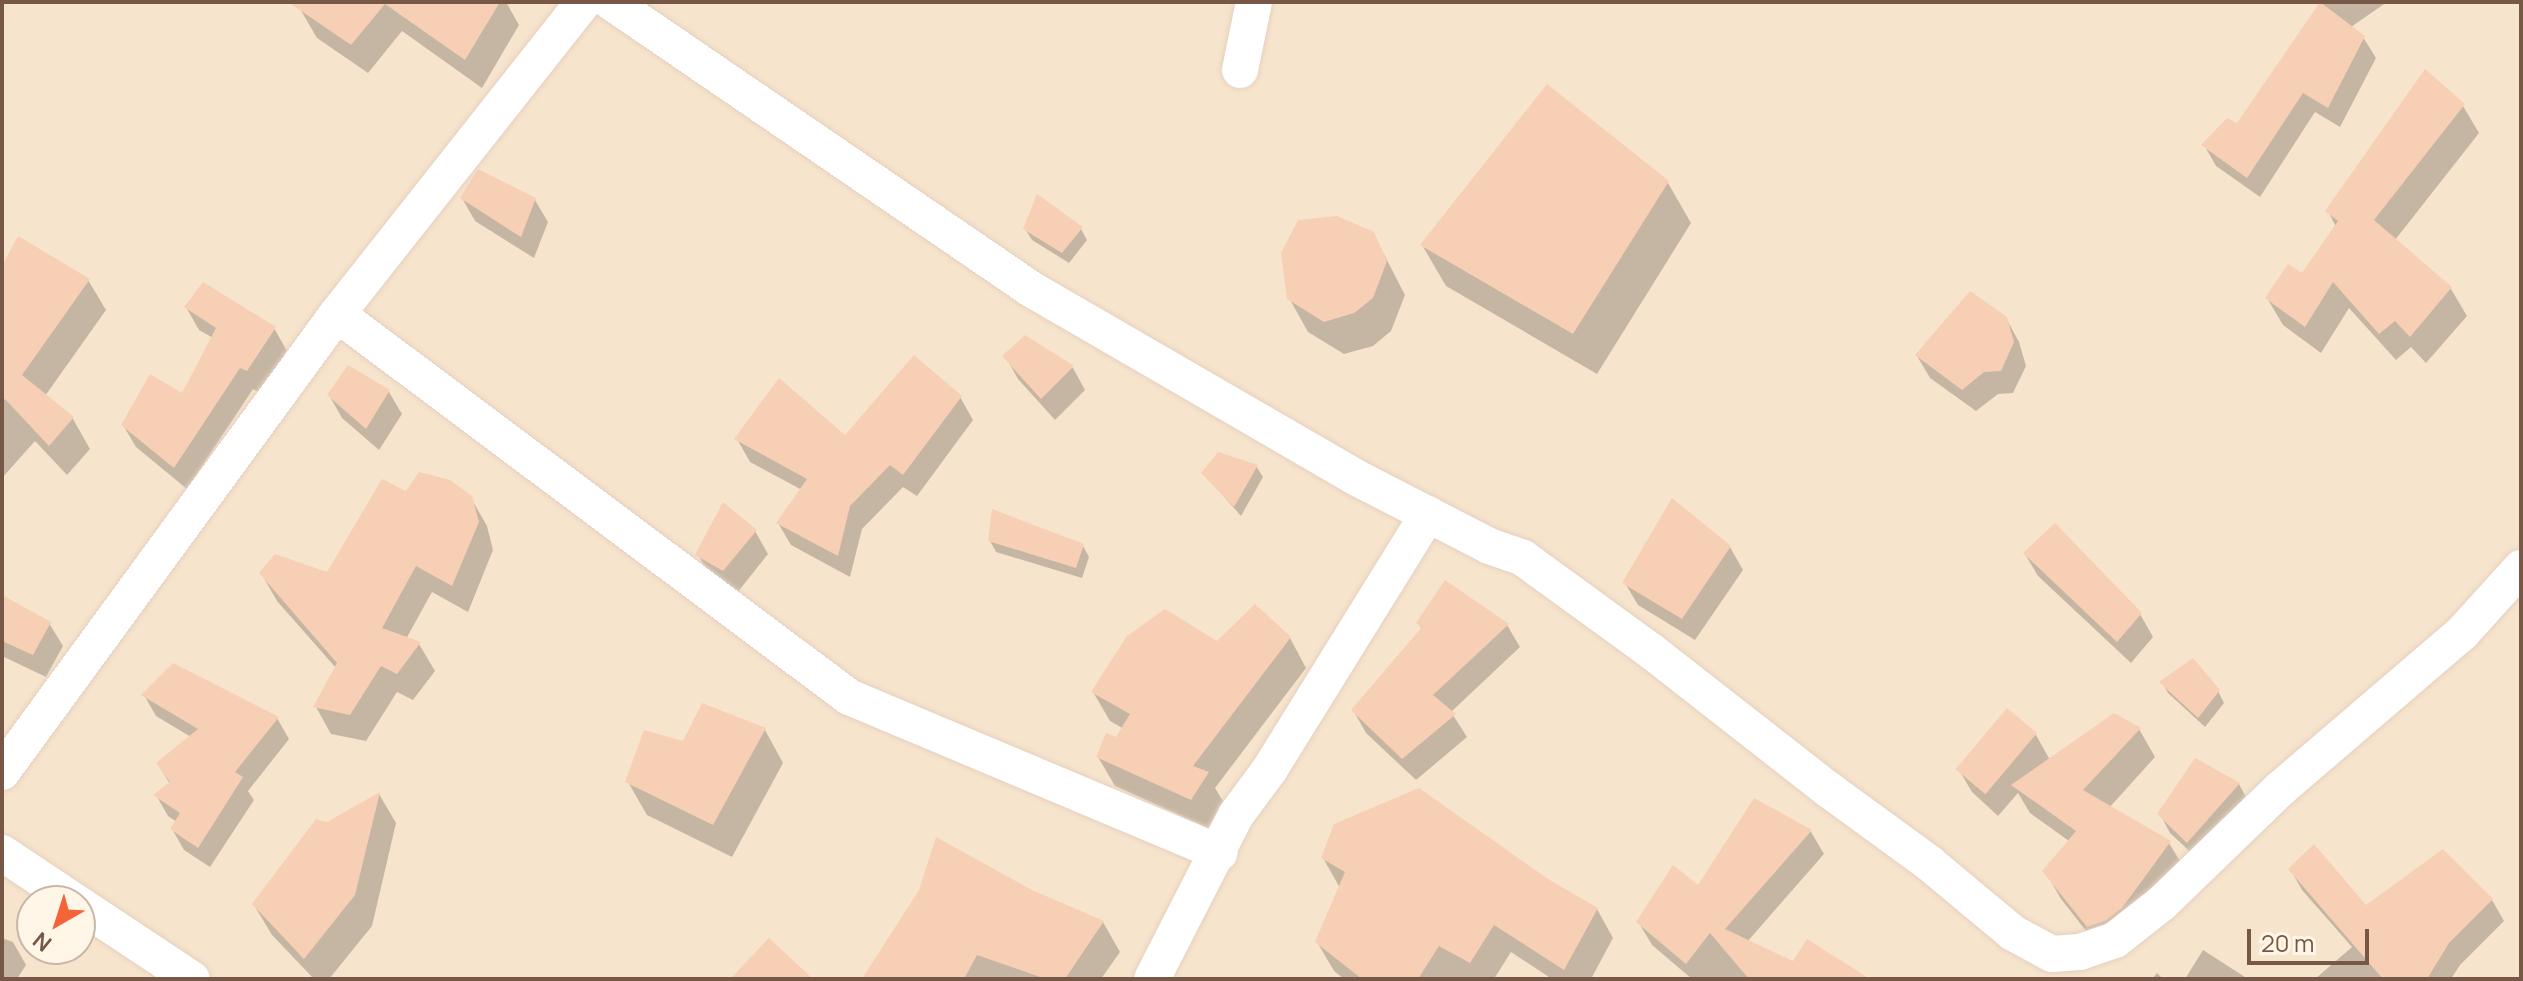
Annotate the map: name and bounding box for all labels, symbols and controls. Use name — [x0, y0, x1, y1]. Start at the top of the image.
north arrow — [16, 885, 96, 965]
scale bar — [2251, 913, 2373, 963]
text: N — [27, 925, 58, 959]
text: 20 m — [2261, 926, 2314, 959]

